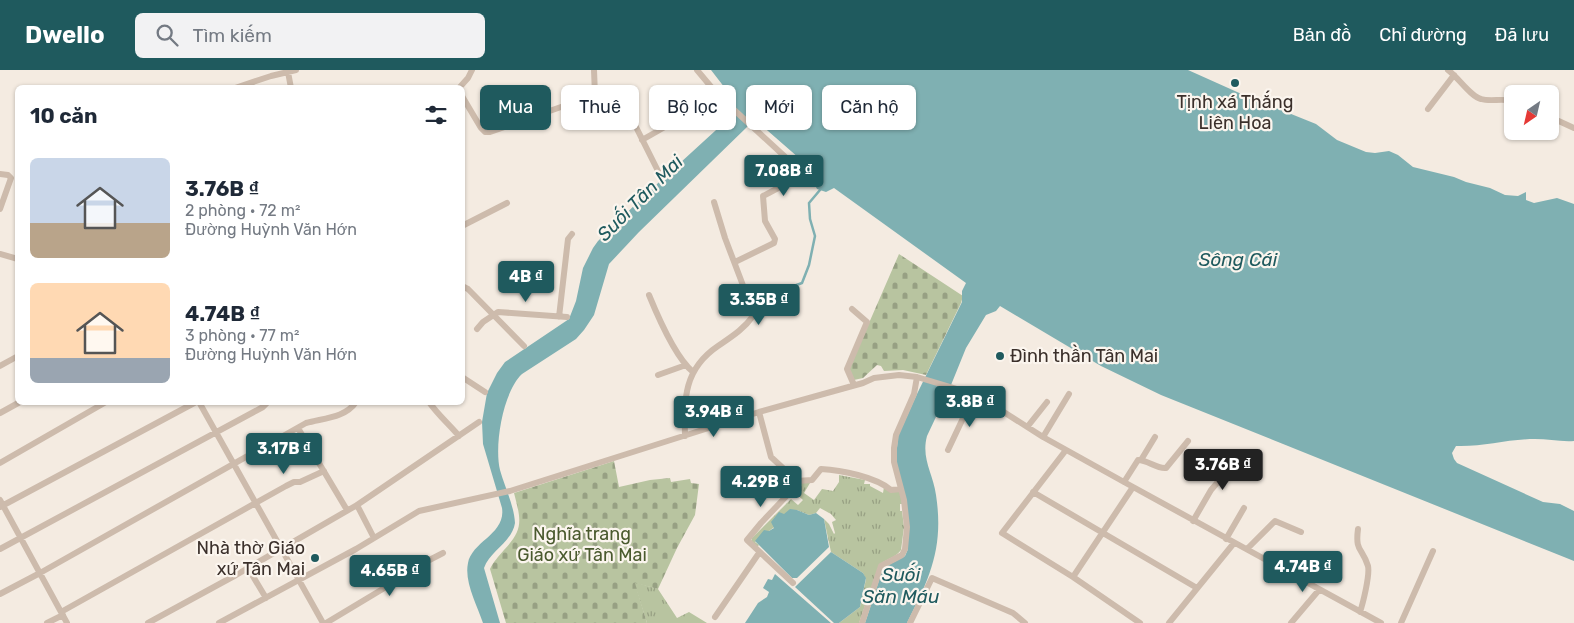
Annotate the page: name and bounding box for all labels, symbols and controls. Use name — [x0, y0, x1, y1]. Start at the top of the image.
search box — [135, 13, 485, 58]
text: Dwello — [25, 21, 105, 49]
icon: search — [153, 21, 181, 49]
text: Tìm kiếm — [193, 24, 272, 47]
text: Bản đồ — [1293, 24, 1351, 46]
text: Chỉ đường — [1379, 24, 1467, 46]
text: Đã lưu — [1495, 24, 1549, 46]
marker: Tịnh xá Thắng Liên Hoa — [1229, 77, 1241, 89]
chip: Mua — [480, 85, 551, 130]
chip: Thuê — [561, 85, 639, 130]
chip: Bộ lọc — [649, 85, 736, 130]
chip: Mới — [746, 85, 812, 130]
chip: Căn hộ — [822, 85, 916, 130]
north arrow — [1504, 85, 1559, 140]
map controls — [1504, 85, 1559, 140]
place label: Tịnh xá Thắng Liên Hoa — [1177, 90, 1293, 134]
icon: filters — [422, 101, 450, 129]
text: 10 căn — [30, 103, 97, 128]
water label: Suối Tân Mai — [592, 150, 688, 246]
pin: 7.08B ₫ — [738, 154, 830, 197]
text: 7.08B ₫ — [755, 161, 813, 180]
text: 3.76B ₫ — [185, 176, 259, 201]
icon: home — [70, 178, 130, 238]
text: 2 phòng · 72 m² — [185, 201, 300, 220]
text: Đường Huỳnh Văn Hớn — [185, 220, 357, 239]
water label: Sông Cái — [1199, 248, 1278, 271]
pin: 4B ₫ — [496, 260, 556, 303]
text: 4B ₫ — [509, 267, 543, 286]
pin: 3.35B ₫ — [713, 284, 805, 326]
text: 3.35B ₫ — [730, 290, 788, 309]
text: 4.74B ₫ — [185, 301, 260, 326]
icon: home — [70, 303, 130, 363]
text: 3 phòng · 77 m² — [185, 326, 299, 345]
place label: Đình thần Tân Mai — [1010, 344, 1158, 367]
text: Đường Huỳnh Văn Hớn — [185, 345, 357, 364]
marker: Đình thần Tân Mai — [994, 350, 1006, 362]
pin: 3.8B ₫ — [929, 386, 1011, 428]
text: 3.8B ₫ — [946, 392, 994, 411]
pin: 3.94B ₫ — [668, 396, 760, 438]
text: 3.94B ₫ — [685, 402, 743, 421]
pin: 3.17B ₫ — [238, 432, 330, 475]
text: 3.17B ₫ — [257, 439, 311, 458]
pin: 3.76B ₫ — [1177, 448, 1269, 491]
text: 3.76B ₫ — [1195, 455, 1251, 474]
pin: 4.29B ₫ — [715, 466, 807, 508]
text: 4.29B ₫ — [732, 472, 790, 491]
park label: Nghĩa trang Giáo xứ Tân Mai — [517, 523, 647, 566]
place label: Nhà thờ Giáo xứ Tân Mai — [196, 537, 305, 580]
pin: 4.74B ₫ — [1257, 550, 1349, 593]
marker: Nhà thờ Giáo xứ Tân Mai — [309, 552, 321, 564]
pin: 4.65B ₫ — [344, 554, 436, 597]
text: 4.74B ₫ — [1274, 557, 1332, 576]
text: 4.65B ₫ — [361, 561, 419, 580]
water label: Suối Săn Máu — [863, 562, 939, 608]

